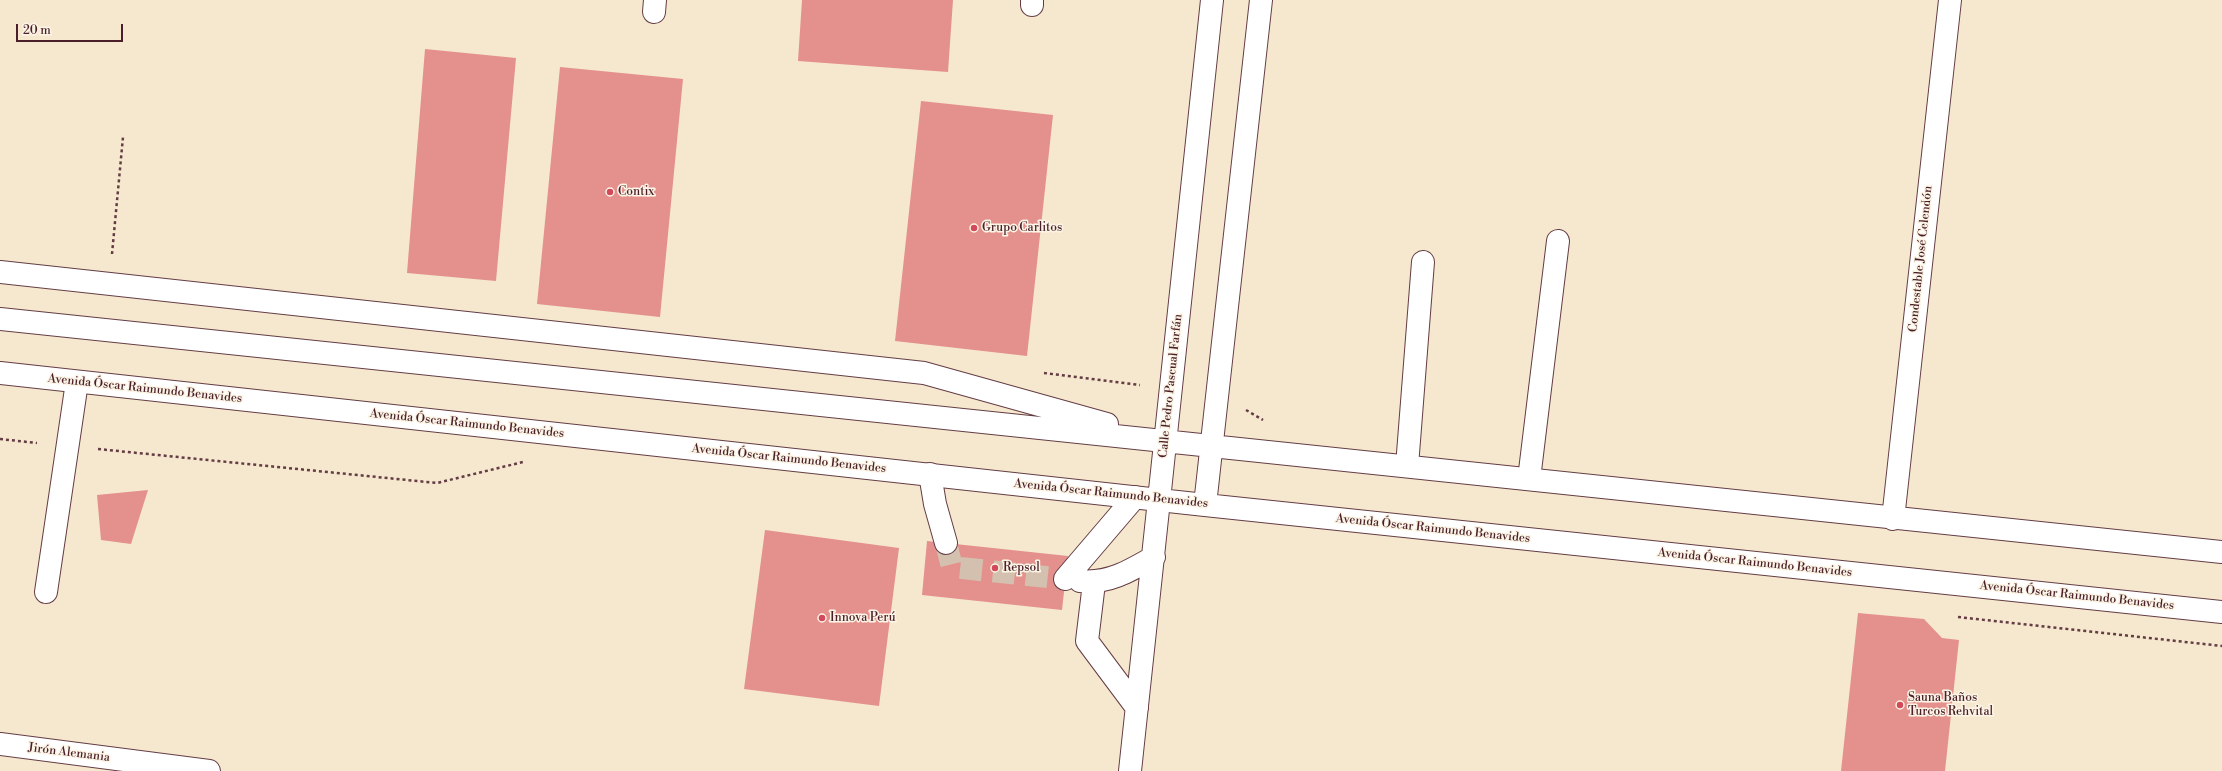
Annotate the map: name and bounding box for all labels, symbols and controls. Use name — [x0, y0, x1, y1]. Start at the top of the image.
scale bar — [18, 16, 125, 42]
text: 20 m — [23, 23, 51, 38]
place label: Contix — [618, 185, 654, 199]
street label: Condestable José Celendón — [1906, 185, 1936, 333]
marker: Contix — [605, 187, 615, 197]
place label: Grupo Carlitos — [982, 221, 1062, 235]
marker: Grupo Carlitos — [969, 223, 979, 233]
street label: Calle Pedro Pascual Farfán — [1156, 313, 1186, 459]
street label: Avenida Óscar Raimundo Benavides — [47, 372, 243, 406]
street label: Avenida Óscar Raimundo Benavides — [369, 407, 565, 441]
street label: Avenida Óscar Raimundo Benavides — [691, 442, 887, 476]
street label: Avenida Óscar Raimundo Benavides — [1013, 477, 1209, 511]
street label: Avenida Óscar Raimundo Benavides — [1335, 512, 1531, 546]
street label: Avenida Óscar Raimundo Benavides — [1657, 546, 1853, 580]
place label: Repsol — [1003, 561, 1040, 575]
marker: Repsol — [990, 563, 1000, 573]
street label: Avenida Óscar Raimundo Benavides — [1979, 579, 2175, 613]
place label: Innova Perú — [830, 611, 896, 625]
marker: Innova Perú — [817, 613, 827, 623]
place label: Sauna Baños Turcos Rehvital — [1908, 691, 1993, 719]
marker: Sauna Baños Turcos Rehvital — [1895, 700, 1905, 710]
street label: Jirón Alemania — [27, 741, 111, 765]

